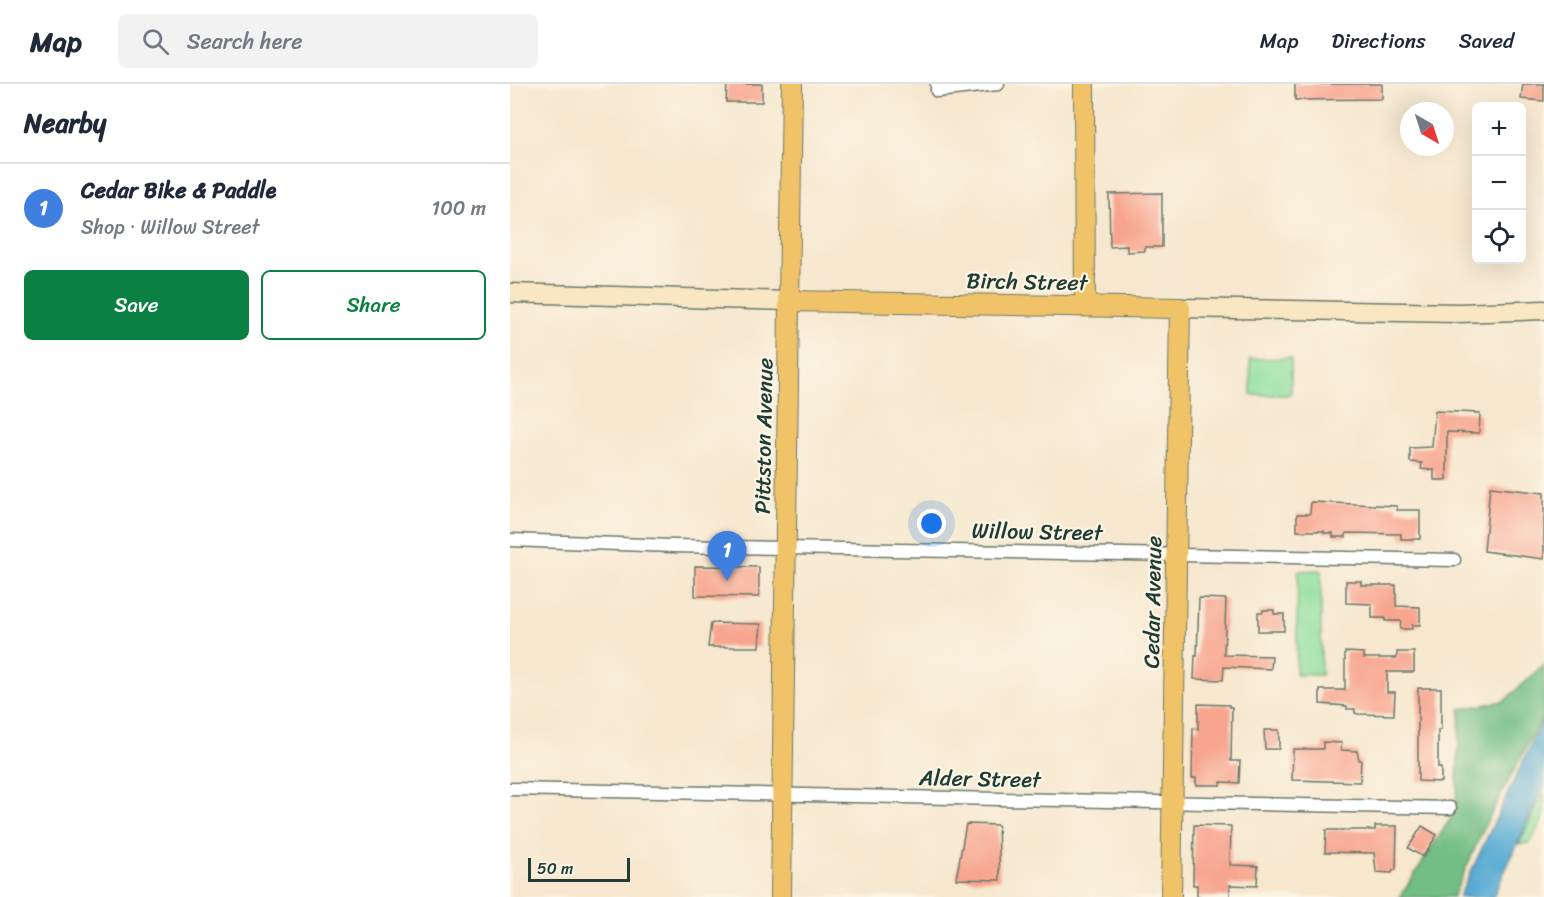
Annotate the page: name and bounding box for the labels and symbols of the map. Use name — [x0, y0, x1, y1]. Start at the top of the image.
north arrow — [1400, 102, 1454, 156]
street label: Birch Street — [966, 261, 1089, 302]
street label: Pittston Avenue — [743, 357, 784, 515]
your location — [917, 509, 946, 538]
street label: Willow Street — [971, 511, 1104, 552]
pin: 1 — [708, 532, 746, 581]
street label: Cedar Avenue — [1132, 535, 1173, 669]
street label: Alder Street — [918, 758, 1042, 799]
scale bar — [528, 855, 630, 882]

